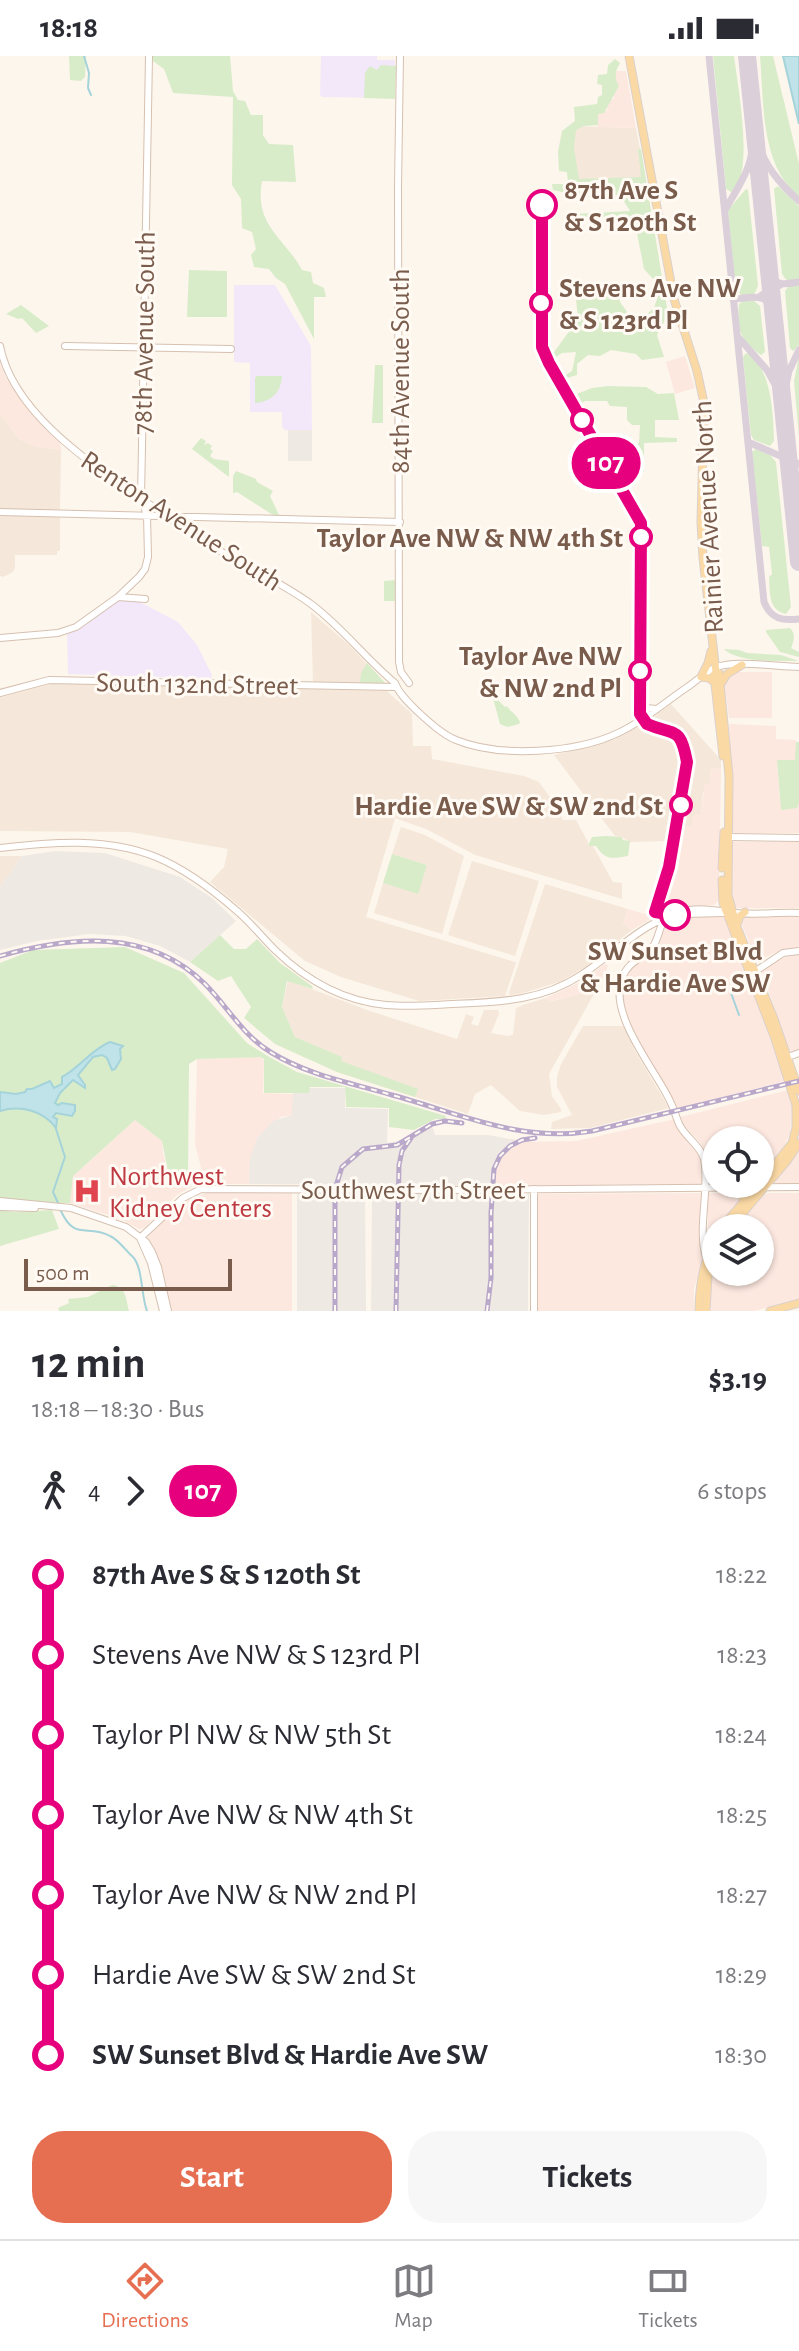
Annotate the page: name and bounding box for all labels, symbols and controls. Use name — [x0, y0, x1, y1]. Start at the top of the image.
text: 18:18 — [40, 13, 98, 43]
place label: 87th Ave S & S 120th St — [564, 177, 697, 237]
marker: 87th Ave S & S 120th St — [527, 190, 557, 220]
street label: 78th Avenue South — [129, 231, 161, 435]
street label: 84th Avenue South — [387, 268, 415, 474]
place label: Stevens Ave NW & S 123rd Pl — [559, 275, 741, 335]
marker: Stevens Ave NW & S 123rd Pl — [530, 292, 552, 314]
street label: Rainier Avenue North — [689, 400, 729, 634]
unlabelled marker — [571, 409, 593, 431]
line badge: 107 — [560, 437, 652, 489]
street label: Renton Avenue South — [75, 446, 286, 597]
text: 107 — [588, 449, 624, 477]
place label: Taylor Ave NW & NW 4th St — [317, 525, 624, 553]
marker: Taylor Ave NW & NW 4th St — [630, 526, 652, 548]
place label: Taylor Ave NW & NW 2nd Pl — [459, 643, 623, 703]
marker: Taylor Ave NW & NW 2nd Pl — [629, 660, 651, 682]
street label: South 132nd Street — [96, 669, 298, 701]
place label: Hardie Ave SW & SW 2nd St — [354, 793, 664, 821]
marker: Hardie Ave SW & SW 2nd St — [670, 794, 692, 816]
marker: SW Sunset Blvd & Hardie Ave SW — [660, 900, 690, 930]
place label: SW Sunset Blvd & Hardie Ave SW — [580, 938, 771, 998]
map controls — [702, 1126, 774, 1286]
button: locate — [702, 1126, 774, 1198]
place label: Northwest Kidney Centers — [109, 1163, 272, 1223]
hospital icon: Northwest Kidney Centers — [72, 1176, 102, 1206]
street label: Southwest 7th Street — [301, 1177, 525, 1205]
button: layers — [702, 1214, 774, 1286]
scale bar — [24, 1255, 232, 1291]
text: 500 m — [36, 1262, 90, 1284]
text: 12 min — [32, 1342, 145, 1386]
text: $3.19 — [708, 1364, 767, 1394]
text: 18:18 – 18:30 · Bus — [32, 1396, 204, 1422]
icon: walk — [32, 1469, 76, 1513]
icon: forward — [113, 1469, 157, 1513]
text: 107 — [185, 1477, 221, 1505]
text: 4 — [88, 1478, 101, 1504]
text: 6 stops — [697, 1478, 767, 1504]
text: 87th Ave S & S 120th St — [92, 1560, 360, 1590]
text: 18:22 — [716, 1562, 767, 1588]
text: Stevens Ave NW & S 123rd Pl — [92, 1640, 421, 1670]
text: 18:23 — [717, 1642, 767, 1668]
text: Taylor Pl NW & NW 5th St — [92, 1720, 391, 1750]
text: 18:24 — [715, 1722, 767, 1748]
text: Taylor Ave NW & NW 4th St — [92, 1800, 413, 1830]
text: 18:25 — [717, 1802, 767, 1828]
text: Taylor Ave NW & NW 2nd Pl — [92, 1880, 417, 1910]
text: 18:27 — [717, 1882, 767, 1908]
text: Hardie Ave SW & SW 2nd St — [92, 1960, 415, 1990]
text: 18:29 — [716, 1962, 767, 1988]
text: SW Sunset Blvd & Hardie Ave SW — [92, 2040, 488, 2070]
text: 18:30 — [715, 2042, 767, 2068]
button: Start — [32, 2131, 392, 2223]
button: Tickets — [408, 2131, 767, 2223]
tab: Directions — [101, 2259, 189, 2333]
tab: Map — [392, 2259, 436, 2333]
tab: Tickets — [638, 2259, 698, 2333]

